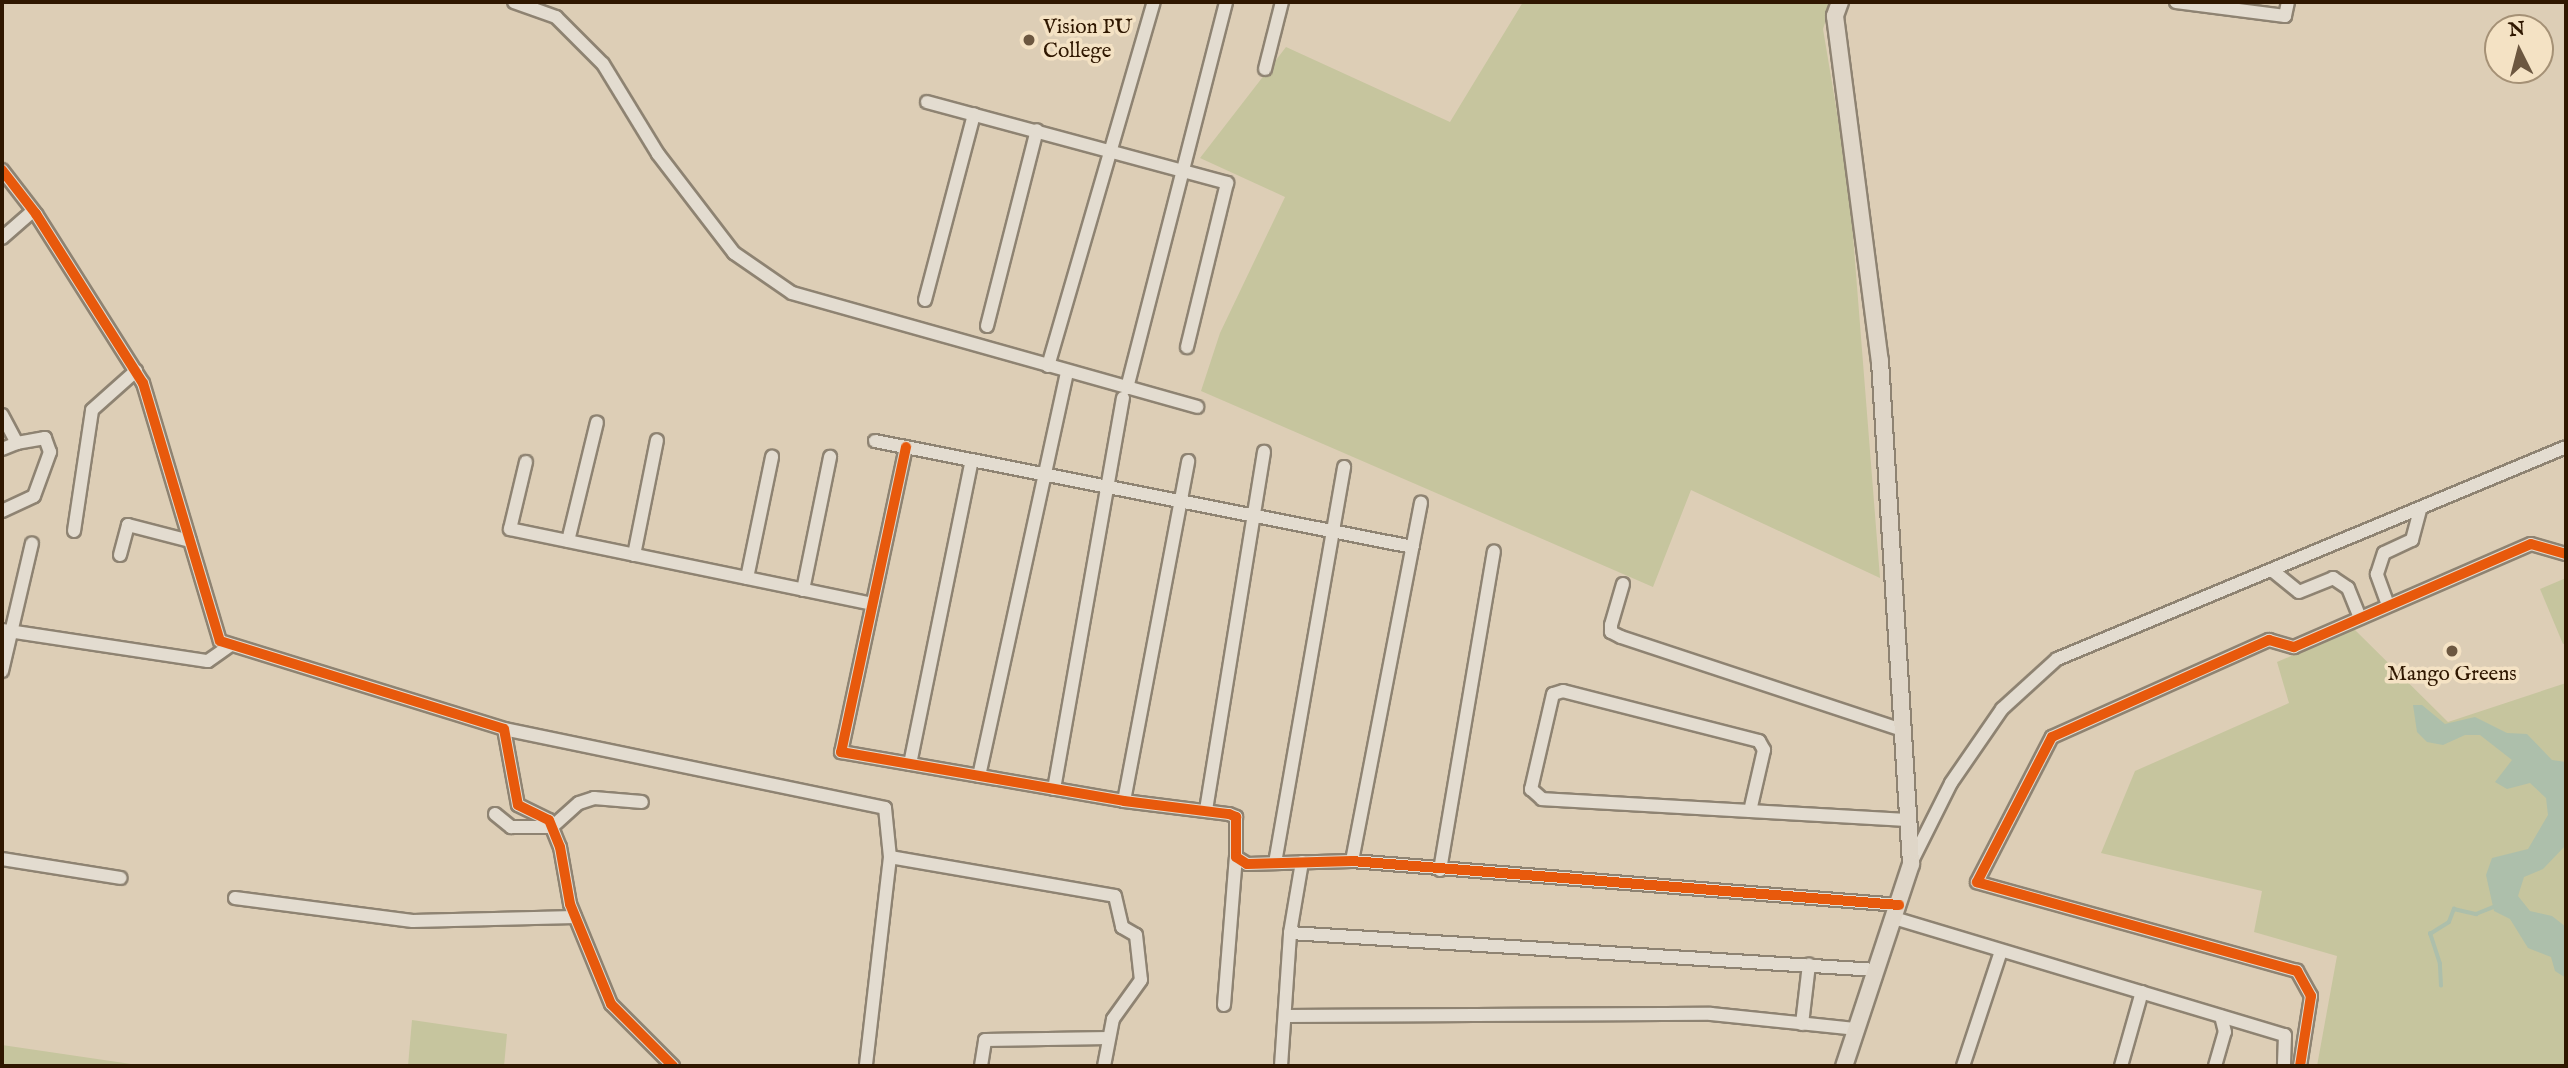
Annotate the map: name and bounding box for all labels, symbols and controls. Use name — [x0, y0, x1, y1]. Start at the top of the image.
north arrow — [2484, 14, 2554, 84]
place label: Vision PU College — [1043, 15, 1132, 65]
text: N — [2508, 17, 2526, 43]
marker: Vision PU College — [1021, 32, 1037, 48]
marker: Mango Greens — [2444, 643, 2460, 659]
place label: Mango Greens — [2387, 662, 2517, 688]

